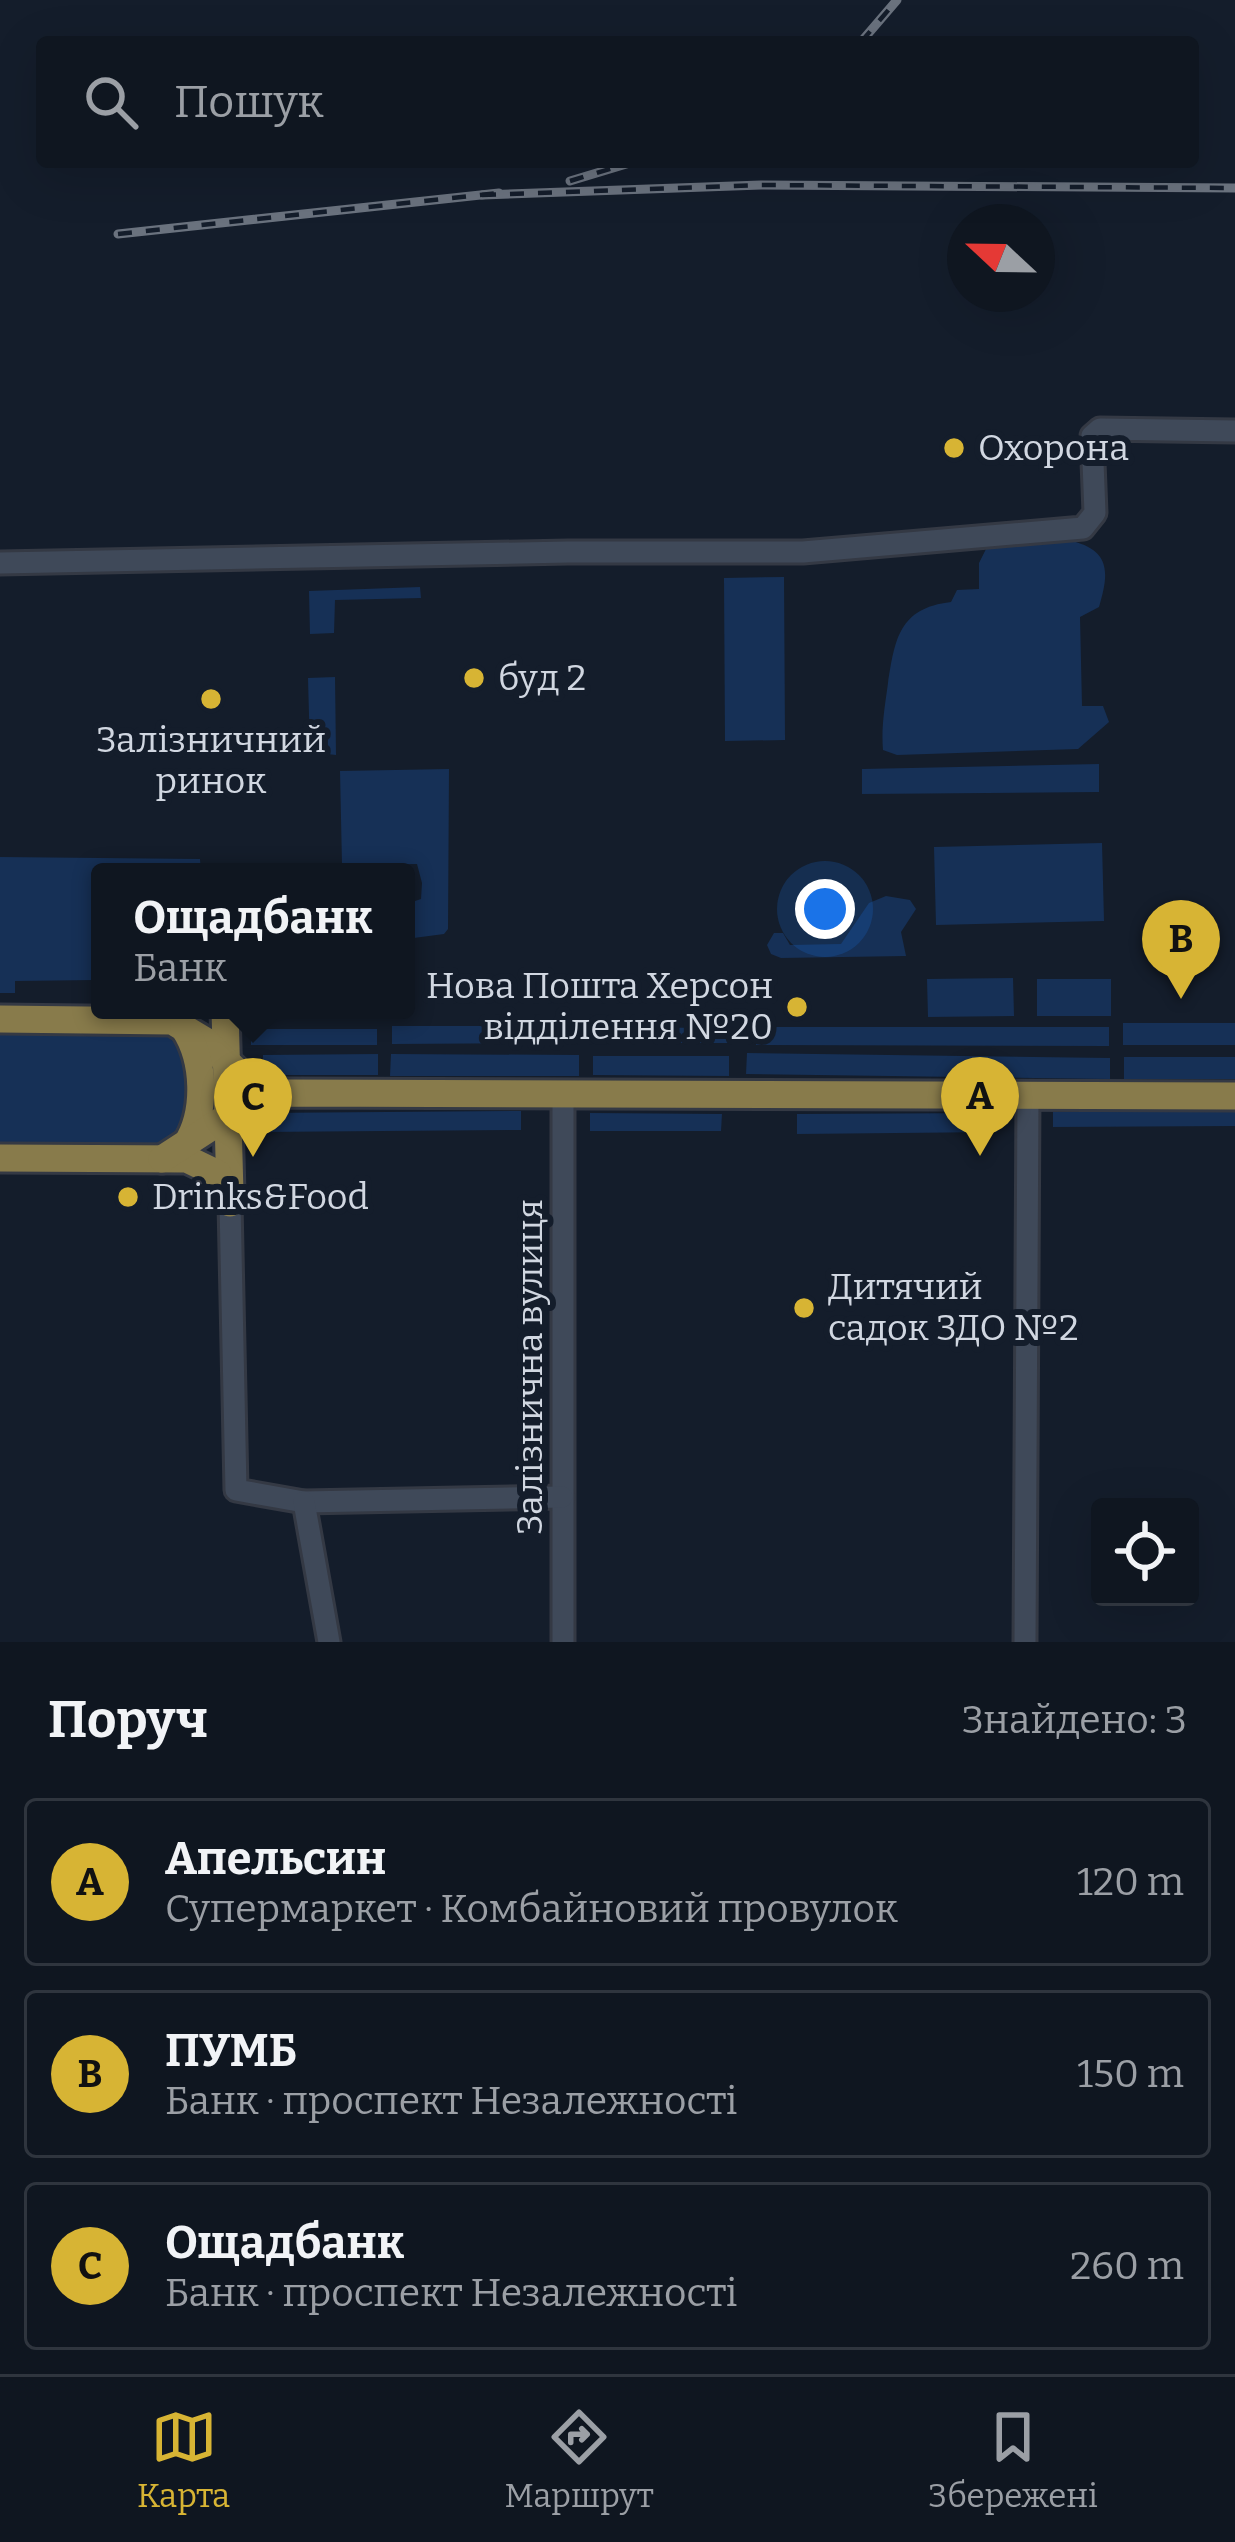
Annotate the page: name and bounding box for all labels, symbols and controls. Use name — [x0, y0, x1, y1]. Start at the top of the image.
search box — [36, 36, 1199, 168]
icon: search — [78, 69, 144, 135]
text: Пошук — [174, 75, 324, 129]
north arrow — [947, 204, 1055, 312]
place label: Охорона — [978, 426, 1129, 470]
marker: Охорона — [941, 435, 967, 461]
place label: буд 2 — [498, 656, 586, 700]
marker: буд 2 — [461, 665, 487, 691]
marker: Залізничний ринок — [198, 686, 224, 712]
place label: Залізничний ринок — [96, 718, 326, 803]
popup — [91, 863, 415, 1019]
your location — [795, 879, 855, 939]
text: Ощадбанк — [133, 891, 373, 945]
pin: B — [1142, 900, 1220, 999]
text: Банк — [133, 945, 227, 991]
place label: Нова Пошта Херсон відділення №20 — [426, 964, 773, 1049]
marker: Нова Пошта Херсон відділення №20 — [784, 994, 810, 1020]
pin: A — [941, 1057, 1019, 1156]
pin: C — [214, 1058, 292, 1157]
place label: Drinks&Food — [152, 1175, 369, 1219]
marker: Drinks&Food — [115, 1184, 141, 1210]
street label: Залізнична вулиця — [508, 1199, 552, 1535]
place label: Дитячий садок ЗДО №2 — [828, 1265, 1079, 1350]
marker: Дитячий садок ЗДО №2 — [791, 1295, 817, 1321]
map controls — [1091, 1498, 1199, 1606]
button: locate — [1091, 1498, 1199, 1606]
text: Поруч — [48, 1689, 208, 1751]
text: Знайдено: 3 — [961, 1697, 1187, 1743]
text: Апельсин — [165, 1832, 386, 1886]
text: A — [76, 1859, 104, 1905]
text: 120 m — [1077, 1859, 1184, 1905]
text: Супермаркет · Комбайновий провулок — [165, 1886, 898, 1932]
text: ПУМБ — [165, 2024, 297, 2078]
text: B — [77, 2051, 103, 2097]
text: 150 m — [1077, 2051, 1184, 2097]
text: Банк · проспект Незалежності — [165, 2078, 737, 2124]
text: Ощадбанк — [165, 2216, 404, 2270]
text: C — [78, 2243, 102, 2289]
text: 260 m — [1070, 2243, 1184, 2289]
text: Банк · проспект Незалежності — [165, 2270, 737, 2316]
tab: Карта — [137, 2404, 230, 2516]
tab: Маршрут — [504, 2404, 654, 2516]
tab: Збережені — [928, 2404, 1098, 2516]

